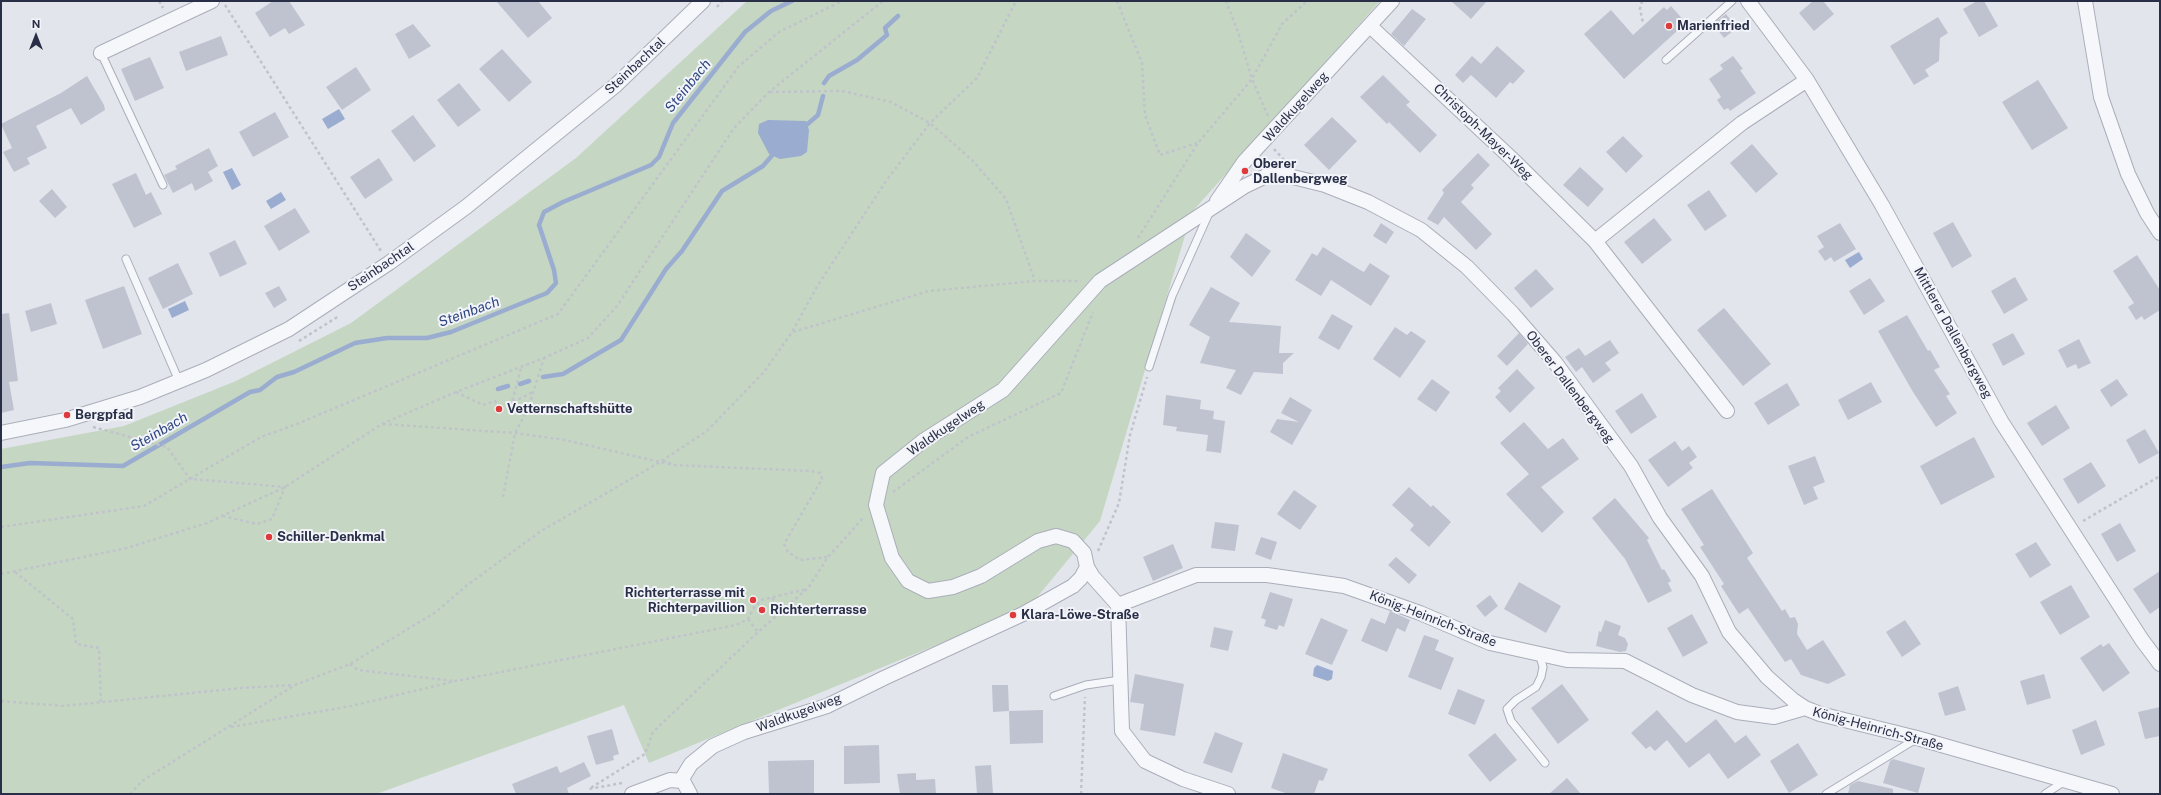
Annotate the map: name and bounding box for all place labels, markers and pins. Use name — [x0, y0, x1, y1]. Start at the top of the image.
place label: Marienfried — [1677, 18, 1750, 34]
marker: Marienfried — [1664, 21, 1674, 31]
place label: Oberer Dallenbergweg — [1253, 156, 1347, 187]
marker: Oberer Dallenbergweg — [1240, 166, 1250, 176]
place label: Vetternschaftshütte — [507, 401, 633, 417]
marker: Vetternschaftshütte — [494, 404, 504, 414]
place label: Bergpfad — [75, 407, 133, 423]
marker: Bergpfad — [62, 410, 72, 420]
place label: Schiller-Denkmal — [277, 529, 385, 545]
marker: Schiller-Denkmal — [264, 532, 274, 542]
place label: Richterterrasse mit Richterpavillion — [625, 585, 745, 616]
marker: Richterterrasse mit Richterpavillion — [748, 595, 758, 605]
place label: Richterterrasse — [770, 602, 867, 618]
marker: Richterterrasse — [757, 605, 767, 615]
place label: Klara-Löwe-Straße — [1021, 607, 1139, 623]
marker: Klara-Löwe-Straße — [1008, 610, 1018, 620]

